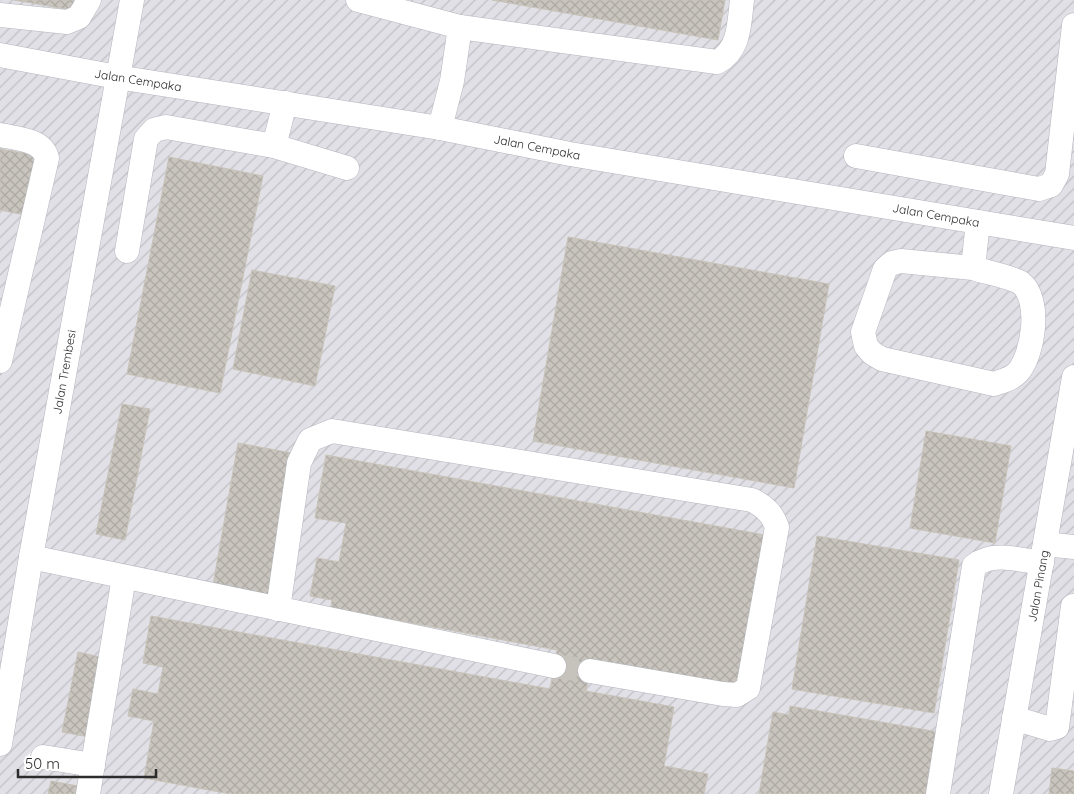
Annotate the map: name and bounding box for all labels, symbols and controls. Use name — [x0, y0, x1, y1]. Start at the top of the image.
street label: Jalan Cempaka — [93, 66, 183, 94]
street label: Jalan Cempaka — [492, 131, 582, 163]
street label: Jalan Cempaka — [891, 200, 981, 230]
street label: Jalan Trembesi — [49, 329, 79, 415]
street label: Jalan Pinang — [1024, 549, 1052, 623]
scale bar — [18, 746, 155, 778]
text: 50 m — [25, 754, 60, 773]

